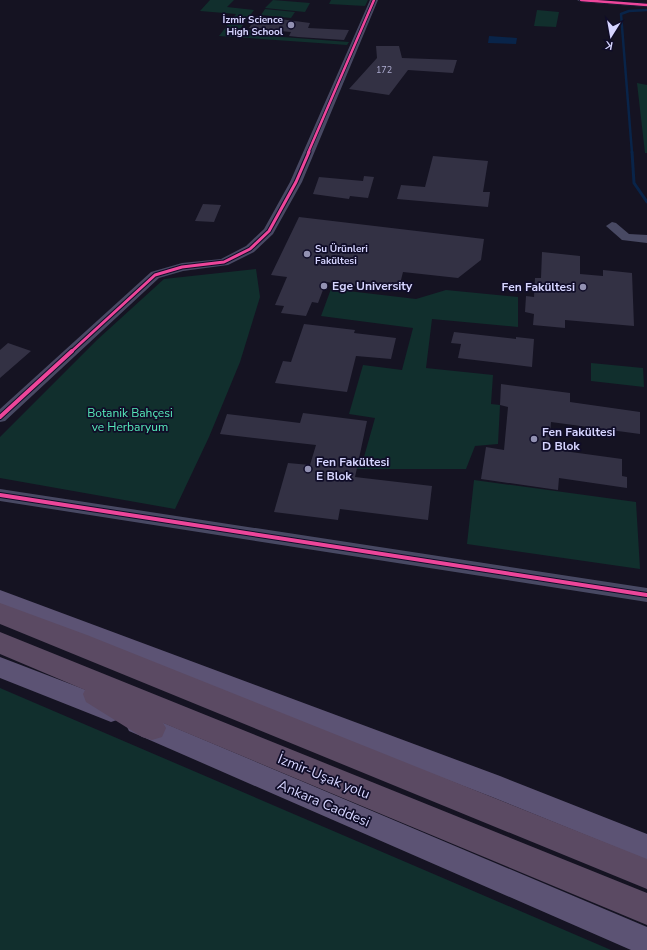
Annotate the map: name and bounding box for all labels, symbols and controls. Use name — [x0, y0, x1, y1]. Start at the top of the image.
place label: İzmir Science High School — [223, 13, 284, 39]
north arrow — [591, 16, 631, 56]
marker: İzmir Science High School — [286, 20, 296, 30]
text: K — [603, 37, 614, 53]
house number: 172 — [376, 64, 392, 76]
place label: Su Ürünleri Fakültesi — [315, 242, 368, 268]
marker: Su Ürünleri Fakültesi — [302, 249, 312, 259]
place label: Ege University — [332, 278, 413, 294]
place label: Fen Fakültesi — [502, 279, 575, 295]
marker: Ege University — [319, 281, 329, 291]
marker: Fen Fakültesi — [578, 282, 588, 292]
park label: Botanik Bahçesi ve Herbaryum — [87, 405, 173, 435]
place label: Fen Fakültesi D Blok — [542, 424, 615, 454]
marker: Fen Fakültesi D Blok — [529, 434, 539, 444]
place label: Fen Fakültesi E Blok — [316, 454, 389, 484]
marker: Fen Fakültesi E Blok — [303, 464, 313, 474]
street label: İzmir-Uşak yolu — [275, 749, 373, 804]
street label: Ankara Caddesi — [275, 775, 373, 832]

